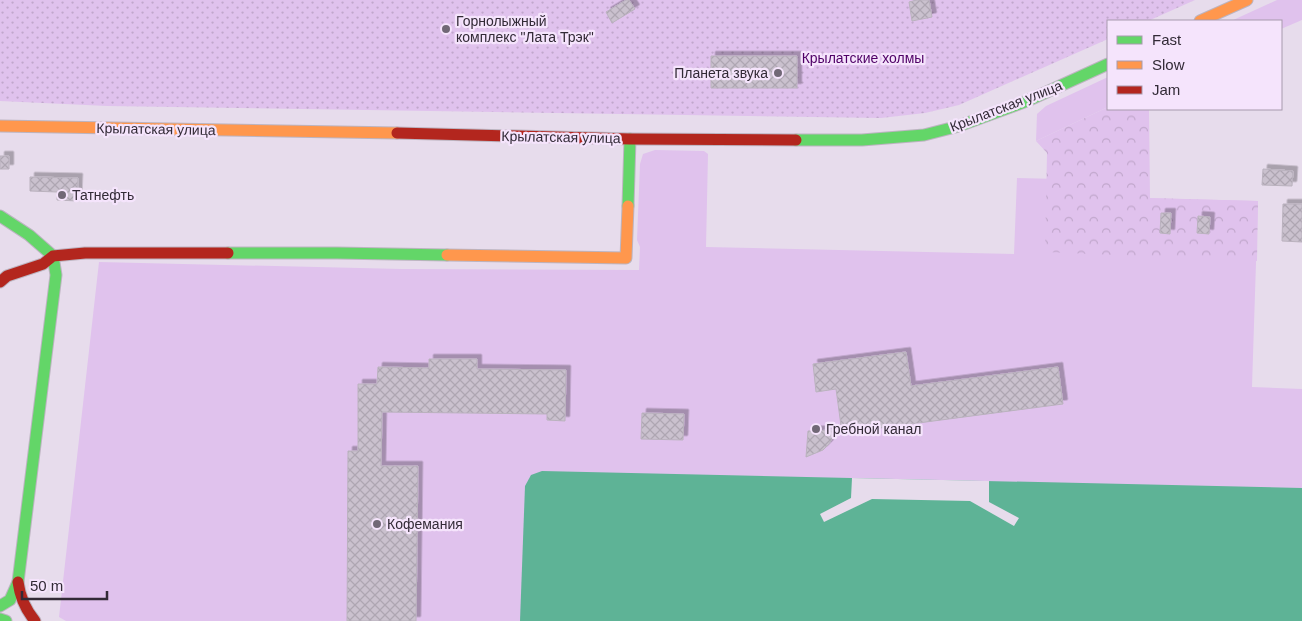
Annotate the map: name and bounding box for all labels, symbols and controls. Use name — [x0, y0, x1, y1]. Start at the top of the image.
place label: Горнолыжный комплекс "Лата Трэк" — [456, 13, 594, 45]
legend — [1107, 20, 1282, 110]
marker: Горнолыжный комплекс "Лата Трэк" — [440, 23, 452, 35]
text: Fast — [1152, 31, 1182, 48]
park label: Крылатские холмы — [802, 50, 924, 66]
text: Slow — [1152, 56, 1185, 73]
place label: Планета звука — [674, 65, 768, 81]
marker: Планета звука — [772, 67, 784, 79]
street label: Крылатская улица — [948, 77, 1065, 135]
text: Jam — [1152, 81, 1180, 98]
street label: Крылатская улица — [96, 120, 216, 138]
street label: Крылатская улица — [501, 128, 621, 146]
place label: Татнефть — [72, 187, 134, 203]
marker: Татнефть — [56, 189, 68, 201]
place label: Гребной канал — [826, 421, 921, 437]
marker: Гребной канал — [810, 423, 822, 435]
place label: Кофемания — [387, 516, 463, 532]
marker: Кофемания — [371, 518, 383, 530]
scale bar — [22, 568, 108, 600]
text: 50 m — [30, 577, 63, 594]

